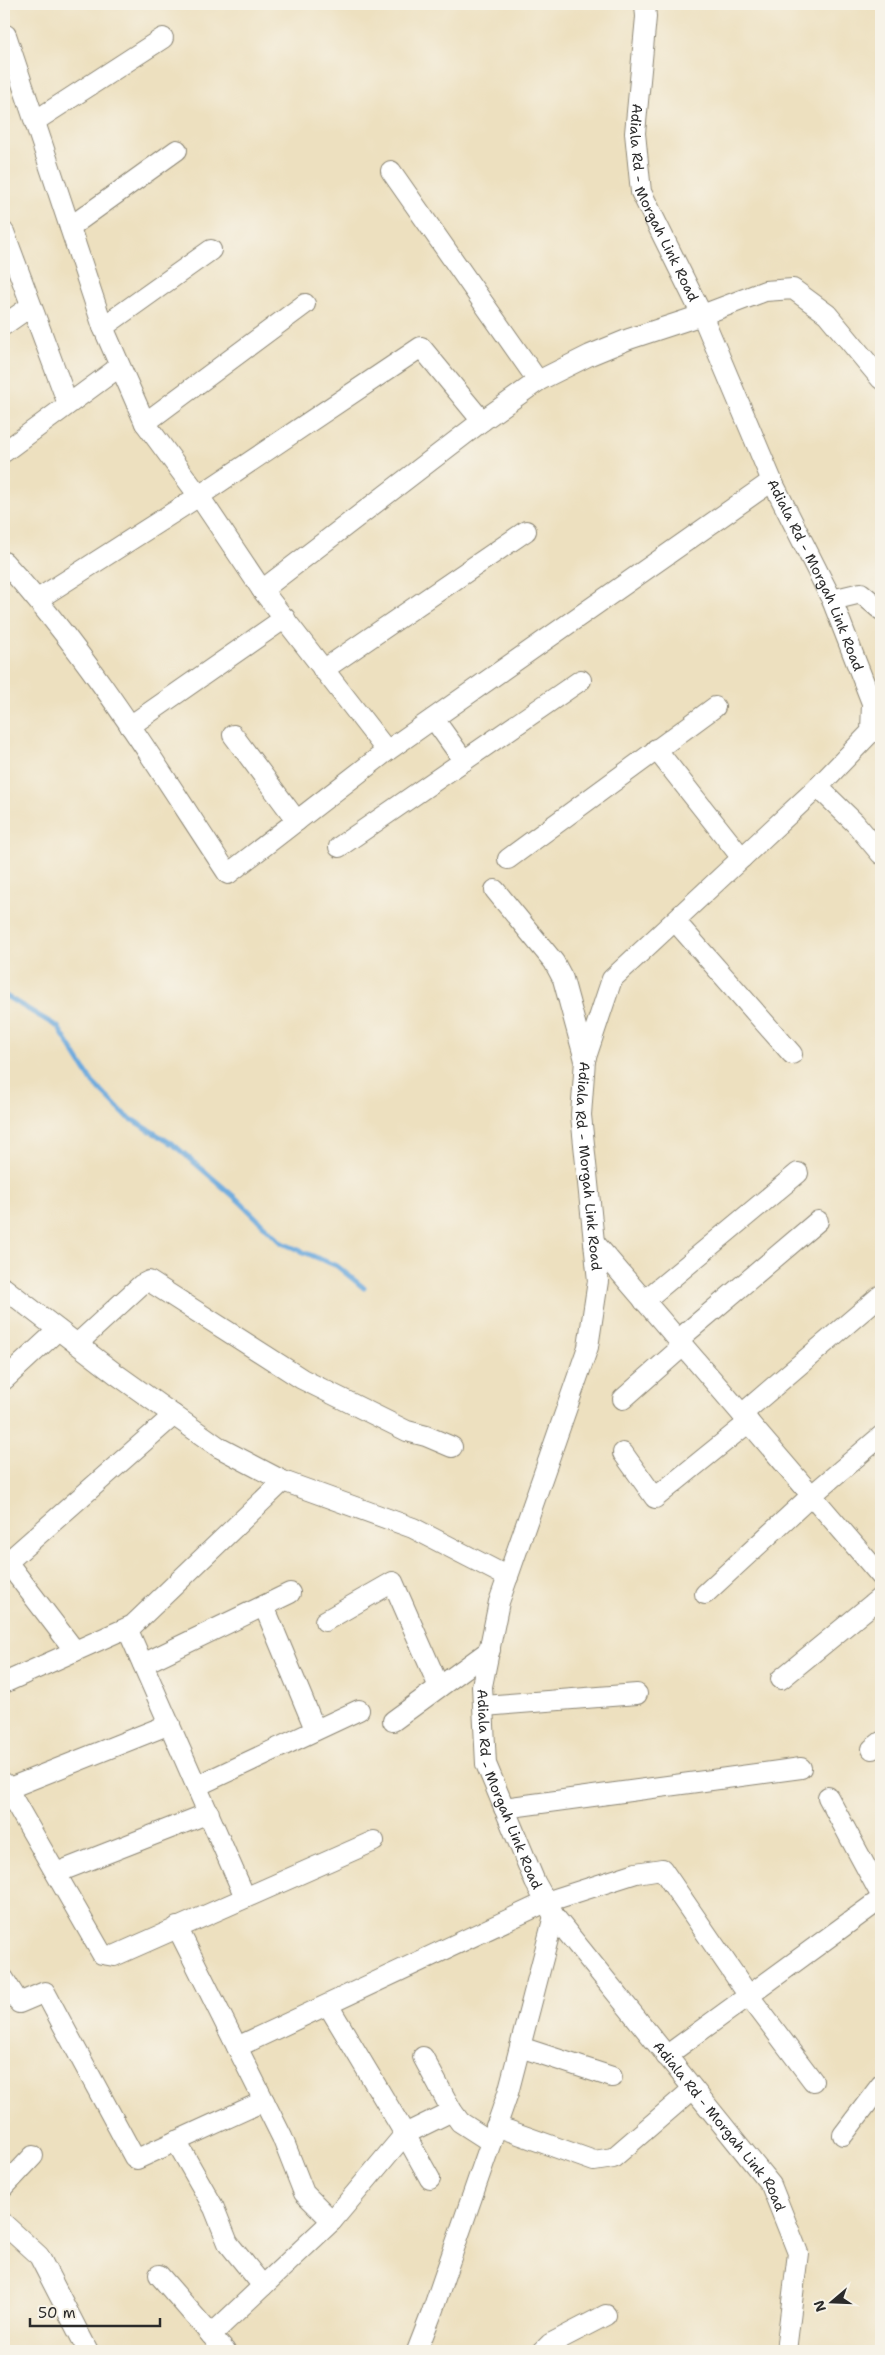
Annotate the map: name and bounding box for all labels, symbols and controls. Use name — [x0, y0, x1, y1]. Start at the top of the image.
street label: Adiala Rd - Morgah Link Road — [626, 103, 703, 305]
street label: Adiala Rd - Morgah Link Road — [763, 476, 868, 674]
street label: Adiala Rd - Morgah Link Road — [572, 1061, 606, 1271]
street label: Adiala Rd - Morgah Link Road — [473, 1689, 546, 1893]
street label: Adiala Rd - Morgah Link Road — [650, 2037, 790, 2214]
north arrow — [808, 2278, 858, 2328]
scale bar — [30, 2295, 160, 2327]
text: N — [809, 2298, 830, 2314]
text: 50 m — [38, 2303, 76, 2323]

